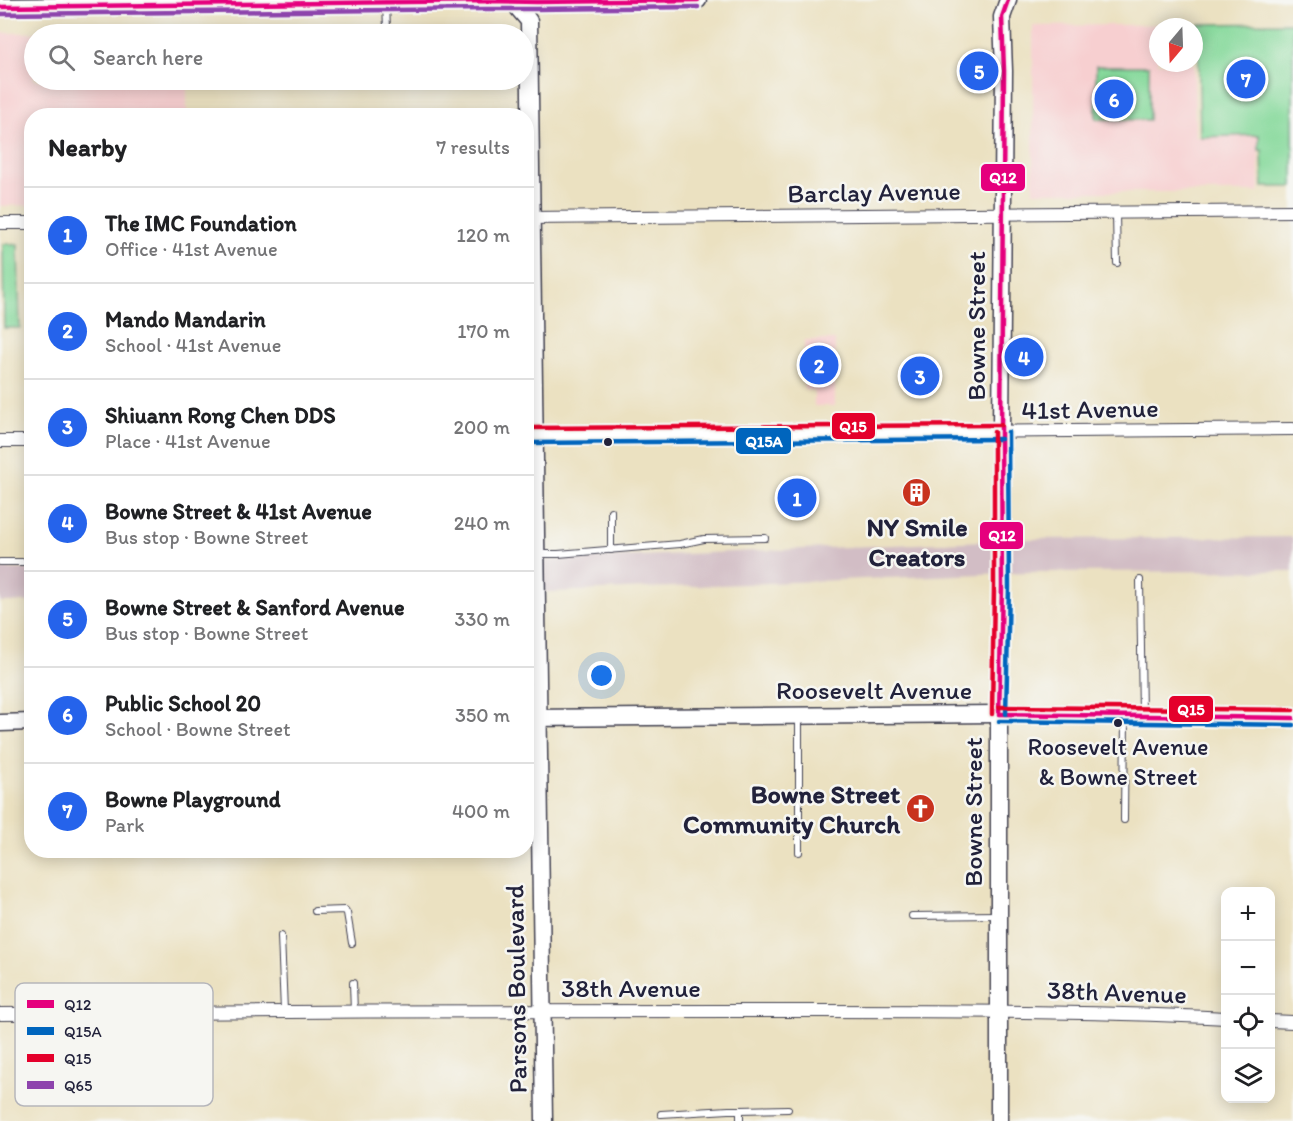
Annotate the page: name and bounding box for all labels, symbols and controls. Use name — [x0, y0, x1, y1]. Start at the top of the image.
north arrow — [1149, 18, 1203, 72]
search box — [24, 24, 534, 90]
icon: search — [45, 41, 78, 74]
text: Search here — [93, 44, 203, 71]
pin: 5 — [960, 48, 998, 94]
pin: 7 — [1226, 56, 1266, 101]
pin: 6 — [1094, 76, 1134, 122]
text: Nearby — [48, 131, 127, 163]
text: 7 results — [436, 135, 510, 159]
line badge: Q12 — [980, 163, 1026, 192]
text: Q12 — [989, 168, 1017, 187]
street label: Barclay Avenue — [787, 174, 961, 210]
text: The IMC Foundation — [105, 210, 297, 237]
text: 1 — [63, 223, 72, 247]
text: 120 m — [457, 223, 510, 247]
text: Office · 41st Avenue — [105, 237, 278, 261]
street label: Bowne Street — [960, 251, 992, 401]
text: Mando Mandarin — [105, 306, 266, 333]
text: 2 — [62, 319, 73, 343]
text: 170 m — [457, 319, 510, 343]
text: School · 41st Avenue — [105, 333, 281, 357]
pin: 4 — [1004, 334, 1044, 380]
pin: 2 — [800, 342, 838, 388]
pin: 3 — [900, 354, 940, 398]
street label: 41st Avenue — [1021, 392, 1159, 426]
text: Shiuann Rong Chen DDS — [105, 402, 336, 429]
line badge: Q15 — [831, 412, 876, 440]
text: 3 — [62, 415, 73, 439]
text: 200 m — [454, 415, 510, 439]
text: Q15 — [839, 417, 867, 436]
line badge: Q15A — [735, 427, 792, 455]
text: Place · 41st Avenue — [105, 429, 271, 453]
text: Q15A — [745, 432, 784, 451]
unlabelled marker — [602, 436, 614, 448]
pin: 1 — [778, 476, 816, 520]
building icon: NY Smile Creators — [901, 477, 933, 509]
text: Bowne Street & 41st Avenue — [105, 498, 372, 525]
text: 4 — [61, 511, 74, 535]
text: 240 m — [454, 511, 510, 535]
place label: NY Smile Creators — [866, 511, 968, 573]
line badge: Q12 — [979, 521, 1024, 550]
text: Bus stop · Bowne Street — [105, 525, 308, 549]
text: Q12 — [988, 526, 1016, 545]
text: Bowne Street & Sanford Avenue — [105, 594, 405, 621]
text: 5 — [62, 607, 73, 631]
text: 330 m — [455, 607, 510, 631]
text: Bus stop · Bowne Street — [105, 621, 308, 645]
your location — [587, 661, 616, 690]
street label: Roosevelt Avenue — [776, 674, 972, 706]
text: Public School 20 — [105, 690, 261, 717]
line badge: Q15 — [1168, 695, 1214, 723]
text: Q15 — [1177, 700, 1205, 719]
text: 6 — [62, 703, 73, 727]
text: 350 m — [455, 703, 510, 727]
text: School · Bowne Street — [105, 717, 291, 741]
marker: Roosevelt Avenue & Bowne Street — [1112, 717, 1124, 729]
place label: Roosevelt Avenue & Bowne Street — [1027, 732, 1209, 791]
street label: Bowne Street — [957, 737, 989, 887]
place label: Bowne Street Community Church — [683, 778, 900, 840]
text: Bowne Playground — [105, 786, 281, 813]
church icon: Bowne Street Community Church — [905, 793, 937, 825]
text: 7 — [63, 799, 72, 823]
text: 400 m — [452, 799, 510, 823]
text: Park — [105, 813, 144, 837]
street label: Parsons Boulevard — [498, 884, 534, 1094]
map controls — [1221, 887, 1275, 1103]
button: + — [1221, 887, 1275, 941]
button: − — [1221, 941, 1275, 995]
street label: 38th Avenue — [561, 972, 701, 1004]
street label: 38th Avenue — [1047, 974, 1187, 1010]
legend — [15, 983, 213, 1106]
text: Q12 — [64, 995, 92, 1014]
button: locate — [1221, 995, 1275, 1049]
text: Q15A — [64, 1022, 102, 1041]
text: Q15 — [64, 1049, 91, 1068]
button: layers — [1221, 1049, 1275, 1103]
text: Q65 — [64, 1076, 92, 1095]

